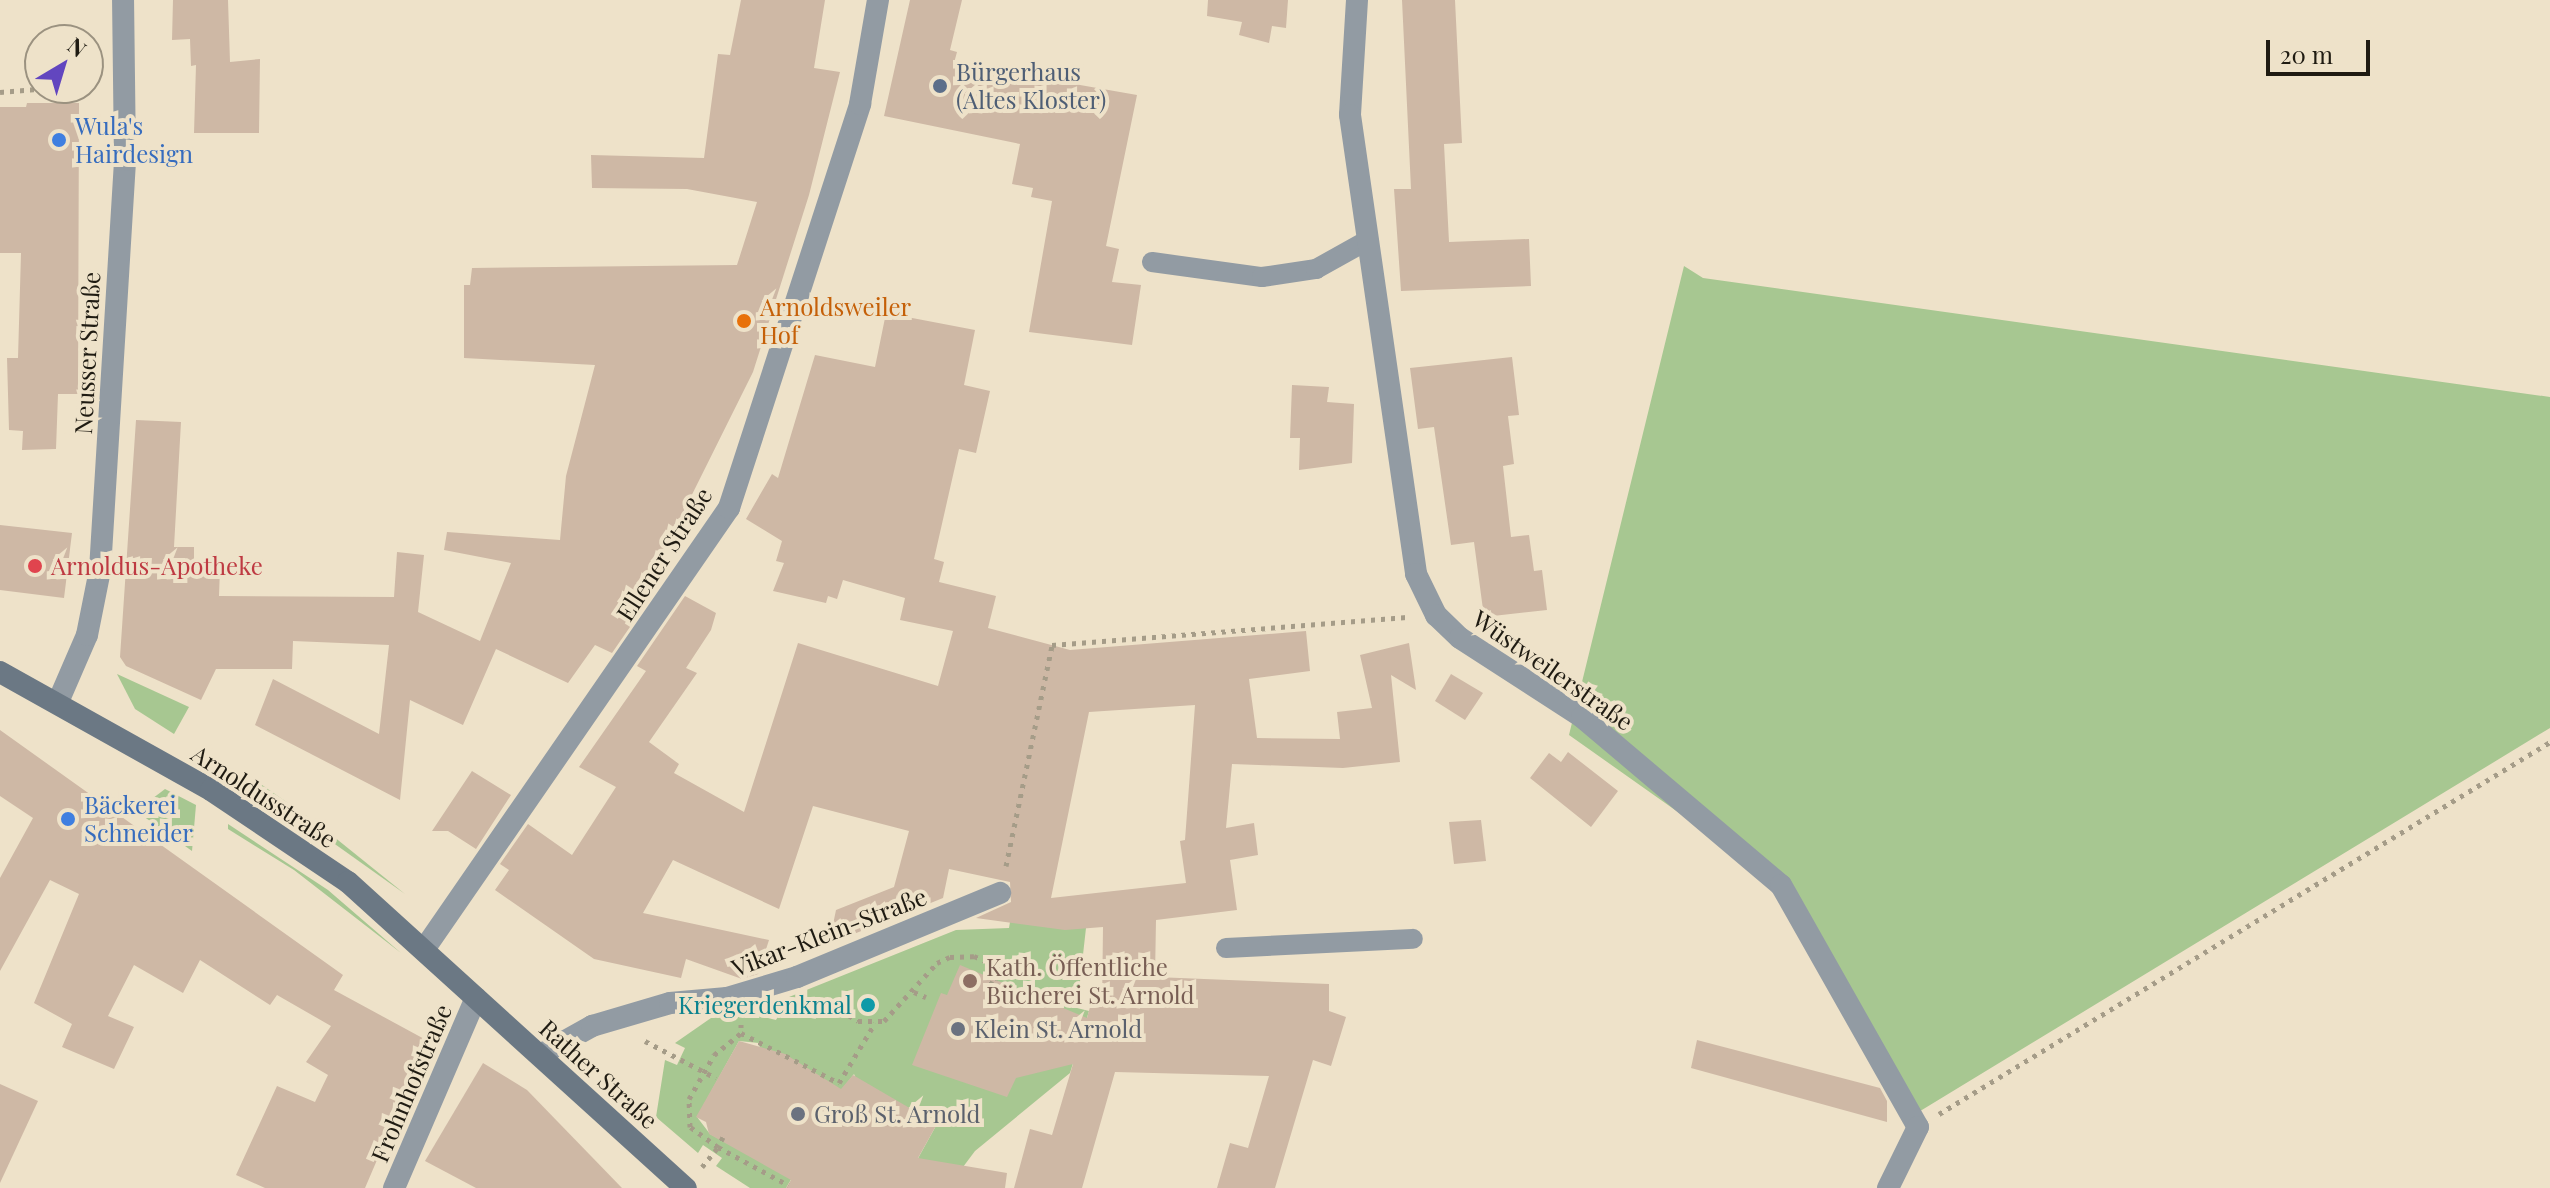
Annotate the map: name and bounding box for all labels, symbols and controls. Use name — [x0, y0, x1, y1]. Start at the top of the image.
north arrow — [24, 24, 104, 104]
scale bar — [2270, 24, 2374, 74]
text: N — [62, 30, 93, 63]
text: 20 m — [2280, 38, 2333, 70]
place label: Bürgerhaus (Altes Kloster) — [956, 58, 1106, 114]
marker: Bürgerhaus (Altes Kloster) — [931, 77, 949, 95]
place label: Wula's Hairdesign — [75, 112, 193, 168]
marker: Wula's Hairdesign — [50, 131, 68, 149]
street label: Neusser Straße — [68, 271, 106, 435]
place label: Arnoldsweiler Hof — [760, 293, 911, 349]
marker: Arnoldsweiler Hof — [735, 312, 753, 330]
street label: Ellener Straße — [610, 482, 718, 626]
place label: Arnoldus-Apotheke — [51, 552, 263, 580]
marker: Arnoldus-Apotheke — [26, 557, 44, 575]
street label: Wüstweilerstraße — [1467, 604, 1639, 736]
street label: Arnoldusstraße — [186, 739, 342, 853]
place label: Bäckerei Schneider — [84, 791, 193, 847]
marker: Bäckerei Schneider — [59, 810, 77, 828]
street label: Vikar-Klein-Straße — [728, 882, 930, 982]
place label: Kath. Öffentliche Bücherei St. Arnold — [986, 953, 1195, 1009]
marker: Kath. Öffentliche Bücherei St. Arnold — [961, 972, 979, 990]
place label: Kriegerdenkmal — [678, 991, 852, 1019]
marker: Kriegerdenkmal — [859, 996, 877, 1014]
street label: Frohnhofstraße — [365, 1000, 457, 1166]
street label: Rather Straße — [534, 1013, 664, 1135]
place label: Klein St. Arnold — [974, 1015, 1143, 1043]
marker: Klein St. Arnold — [949, 1020, 967, 1038]
place label: Groß St. Arnold — [814, 1100, 981, 1128]
marker: Groß St. Arnold — [789, 1105, 807, 1123]

